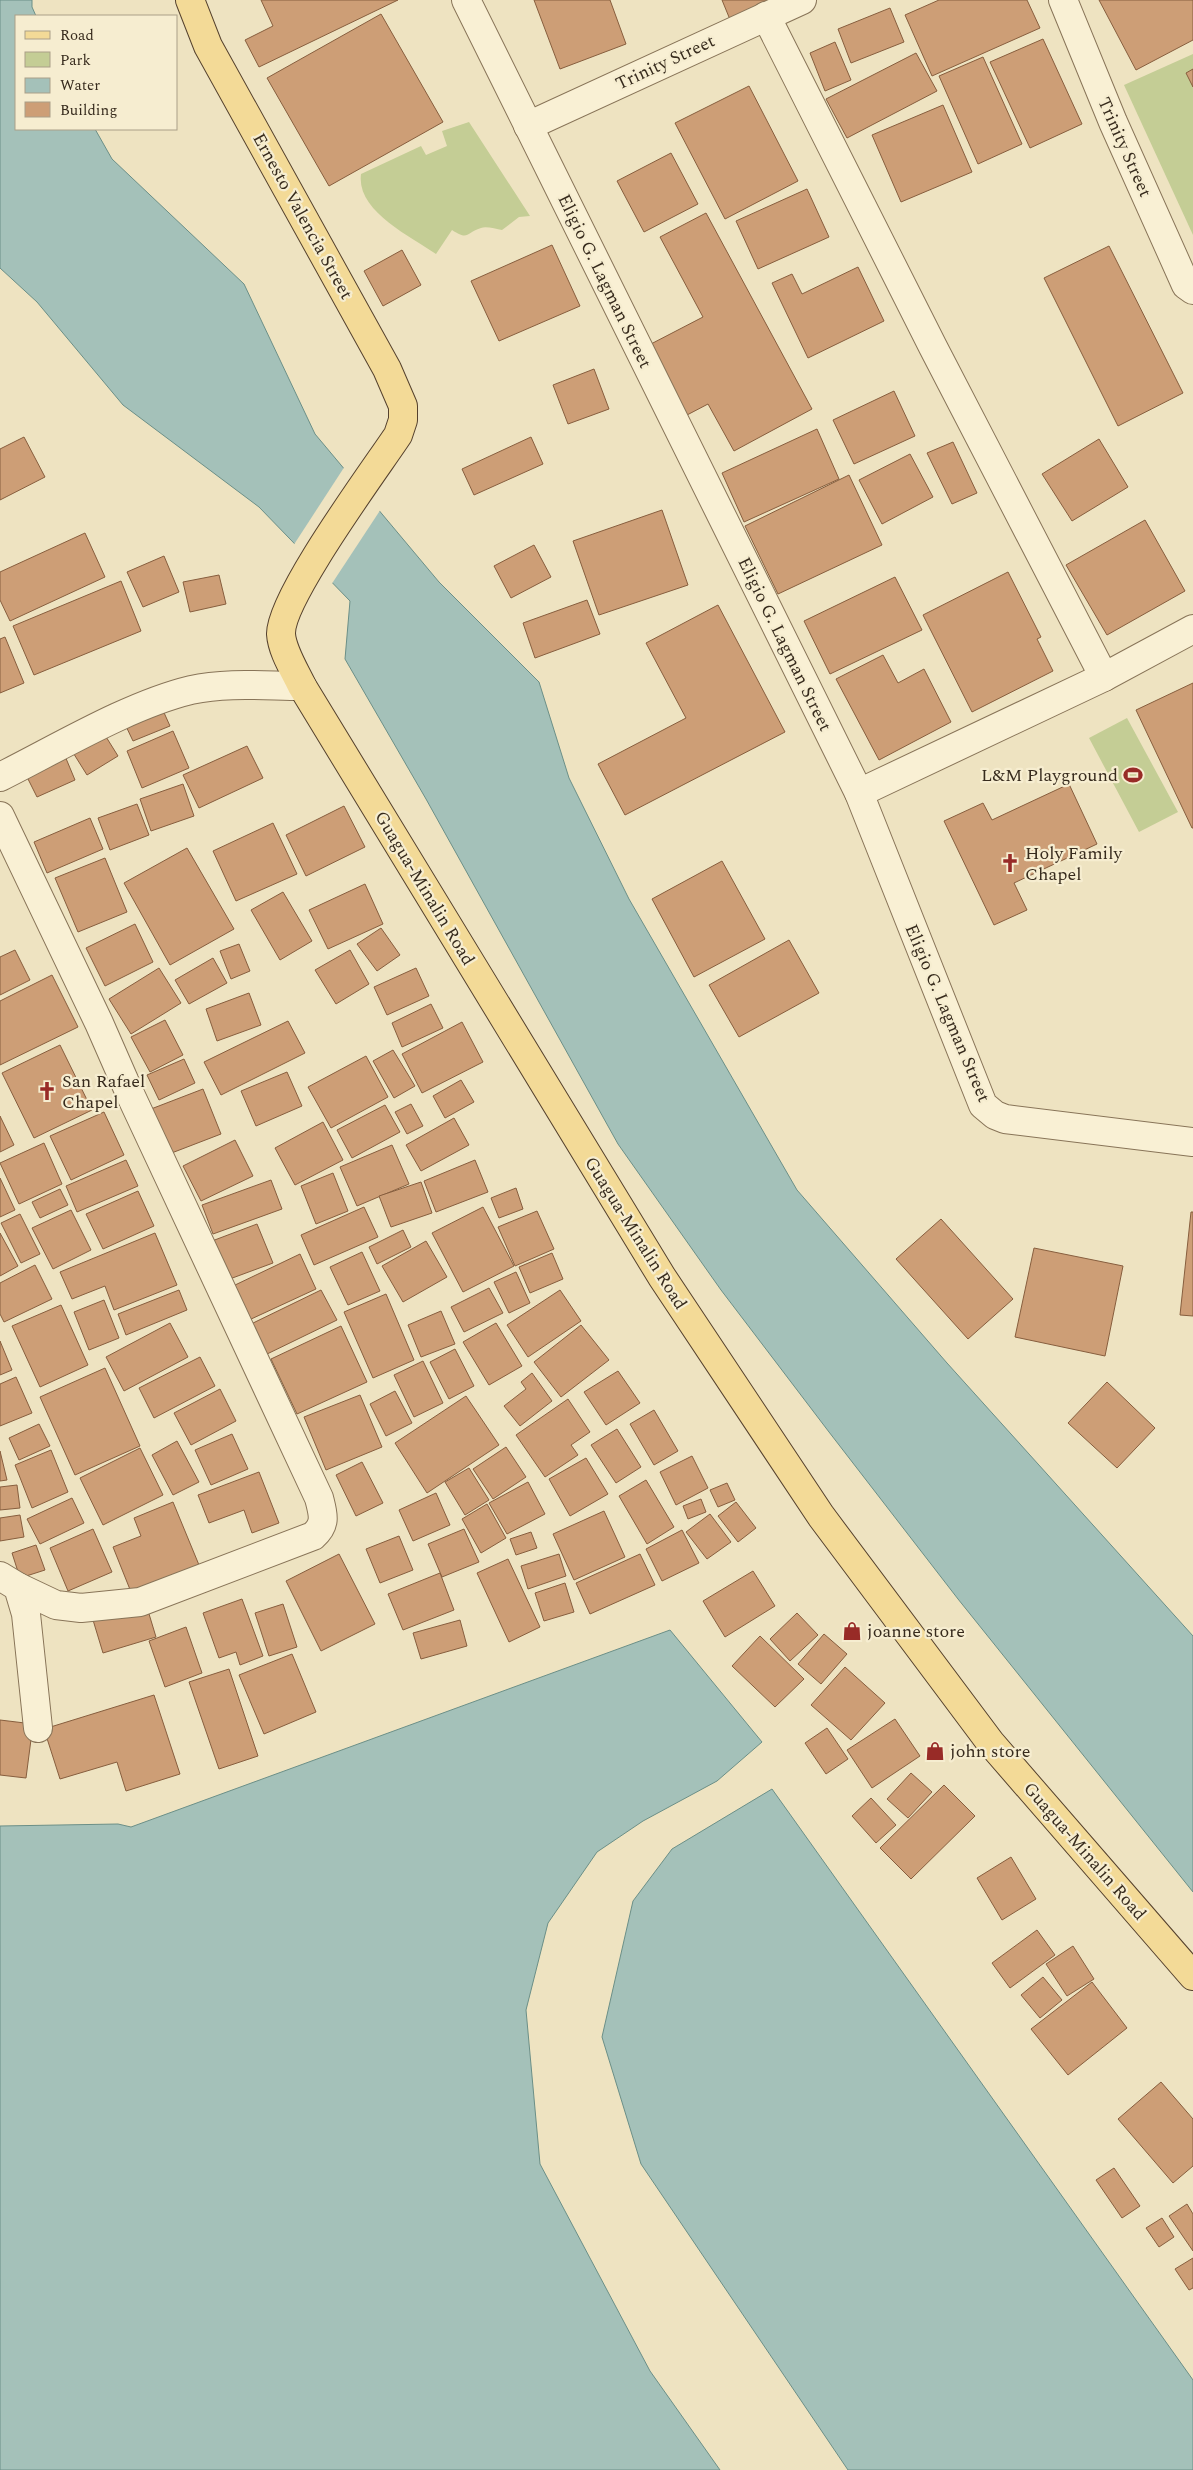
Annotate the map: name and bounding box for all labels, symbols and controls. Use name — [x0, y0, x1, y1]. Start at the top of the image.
legend — [15, 15, 178, 130]
text: Road — [60, 24, 94, 47]
street label: Trinity Street — [611, 28, 719, 97]
text: Park — [60, 49, 91, 72]
text: Water — [60, 74, 100, 97]
street label: Trinity Street — [1090, 93, 1159, 202]
text: Building — [60, 99, 117, 122]
street label: Ernesto Valencia Street — [246, 128, 360, 304]
street label: Eligio G. Lagman Street — [550, 189, 659, 373]
street label: Eligio G. Lagman Street — [730, 552, 839, 736]
place label: L&M Playground — [981, 762, 1118, 789]
sports icon: L&M Playground — [1122, 764, 1144, 786]
street label: Guagua-Minalin Road — [368, 806, 482, 971]
place label: Holy Family Chapel — [1025, 840, 1124, 888]
church icon: Holy Family Chapel — [999, 852, 1021, 874]
street label: Eligio G. Lagman Street — [898, 920, 997, 1107]
place label: San Rafael Chapel — [62, 1068, 145, 1116]
church icon: San Rafael Chapel — [36, 1080, 58, 1102]
street label: Guagua-Minalin Road — [577, 1151, 694, 1315]
place label: joanne store — [867, 1618, 965, 1645]
shop icon: joanne store — [841, 1620, 863, 1642]
place label: john store — [950, 1738, 1030, 1765]
shop icon: john store — [924, 1740, 946, 1762]
street label: Guagua-Minalin Road — [1017, 1776, 1153, 1927]

